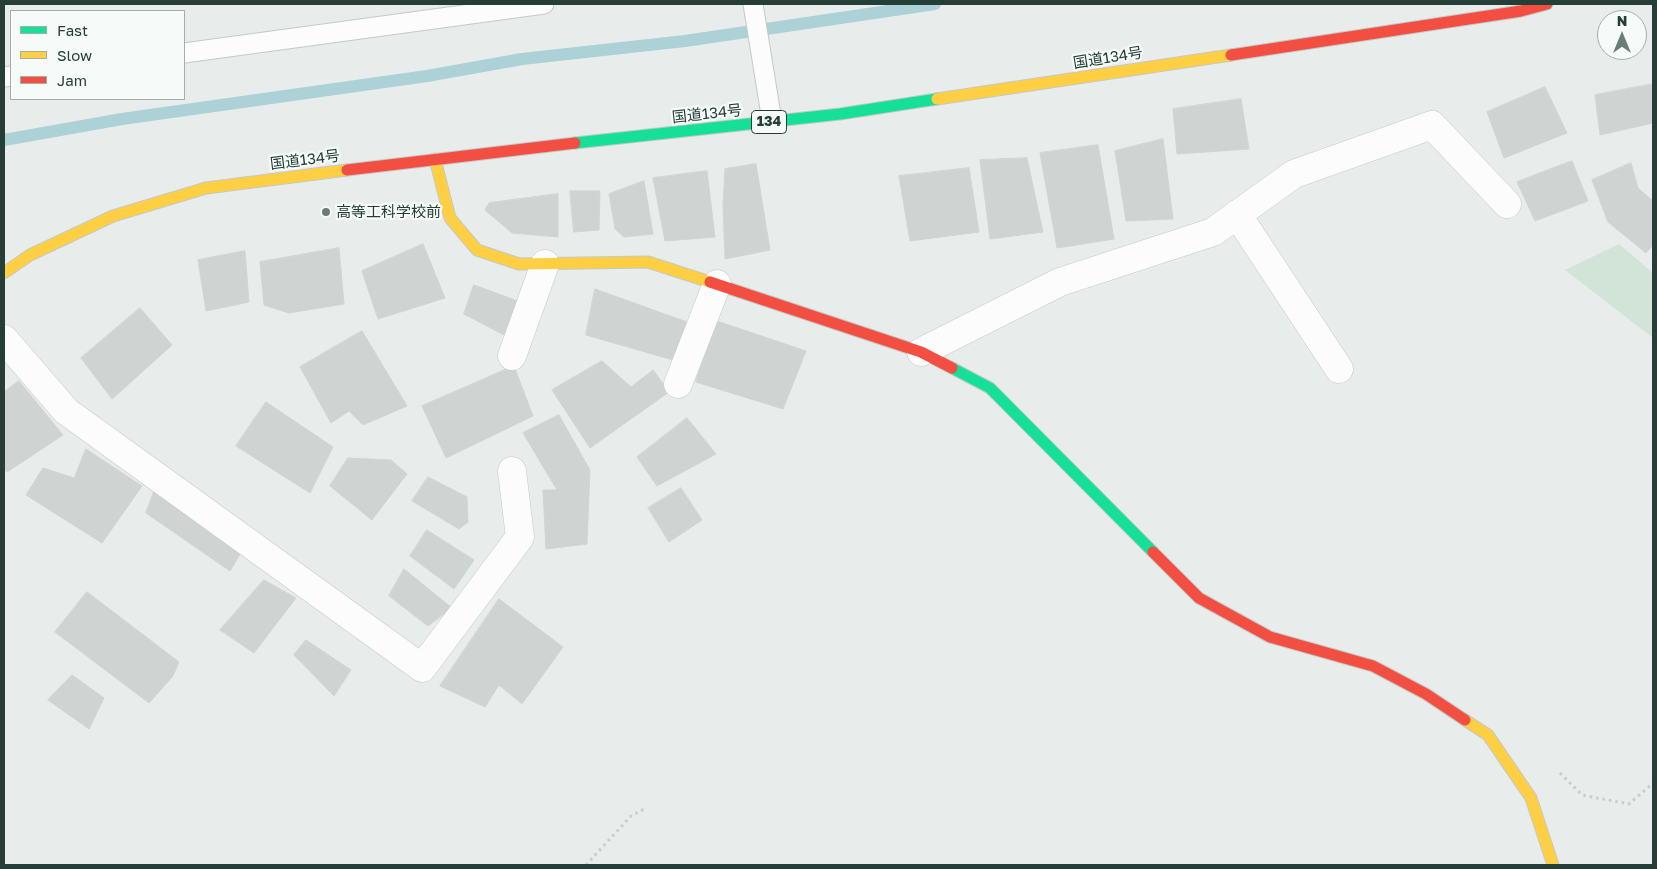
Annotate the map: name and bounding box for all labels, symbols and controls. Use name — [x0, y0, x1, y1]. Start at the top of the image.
legend — [10, 10, 185, 100]
north arrow — [1597, 10, 1647, 60]
text: N — [1617, 12, 1627, 29]
text: Fast — [57, 21, 88, 39]
street label: 国道134号 — [1072, 44, 1144, 72]
text: Slow — [57, 46, 92, 64]
text: Jam — [57, 71, 87, 89]
street label: 国道134号 — [671, 101, 743, 127]
road number: 134 — [752, 110, 786, 134]
street label: 国道134号 — [269, 147, 341, 173]
place label: 高等工科学校前 — [336, 203, 441, 221]
marker: 高等工科学校前 — [320, 206, 332, 218]

